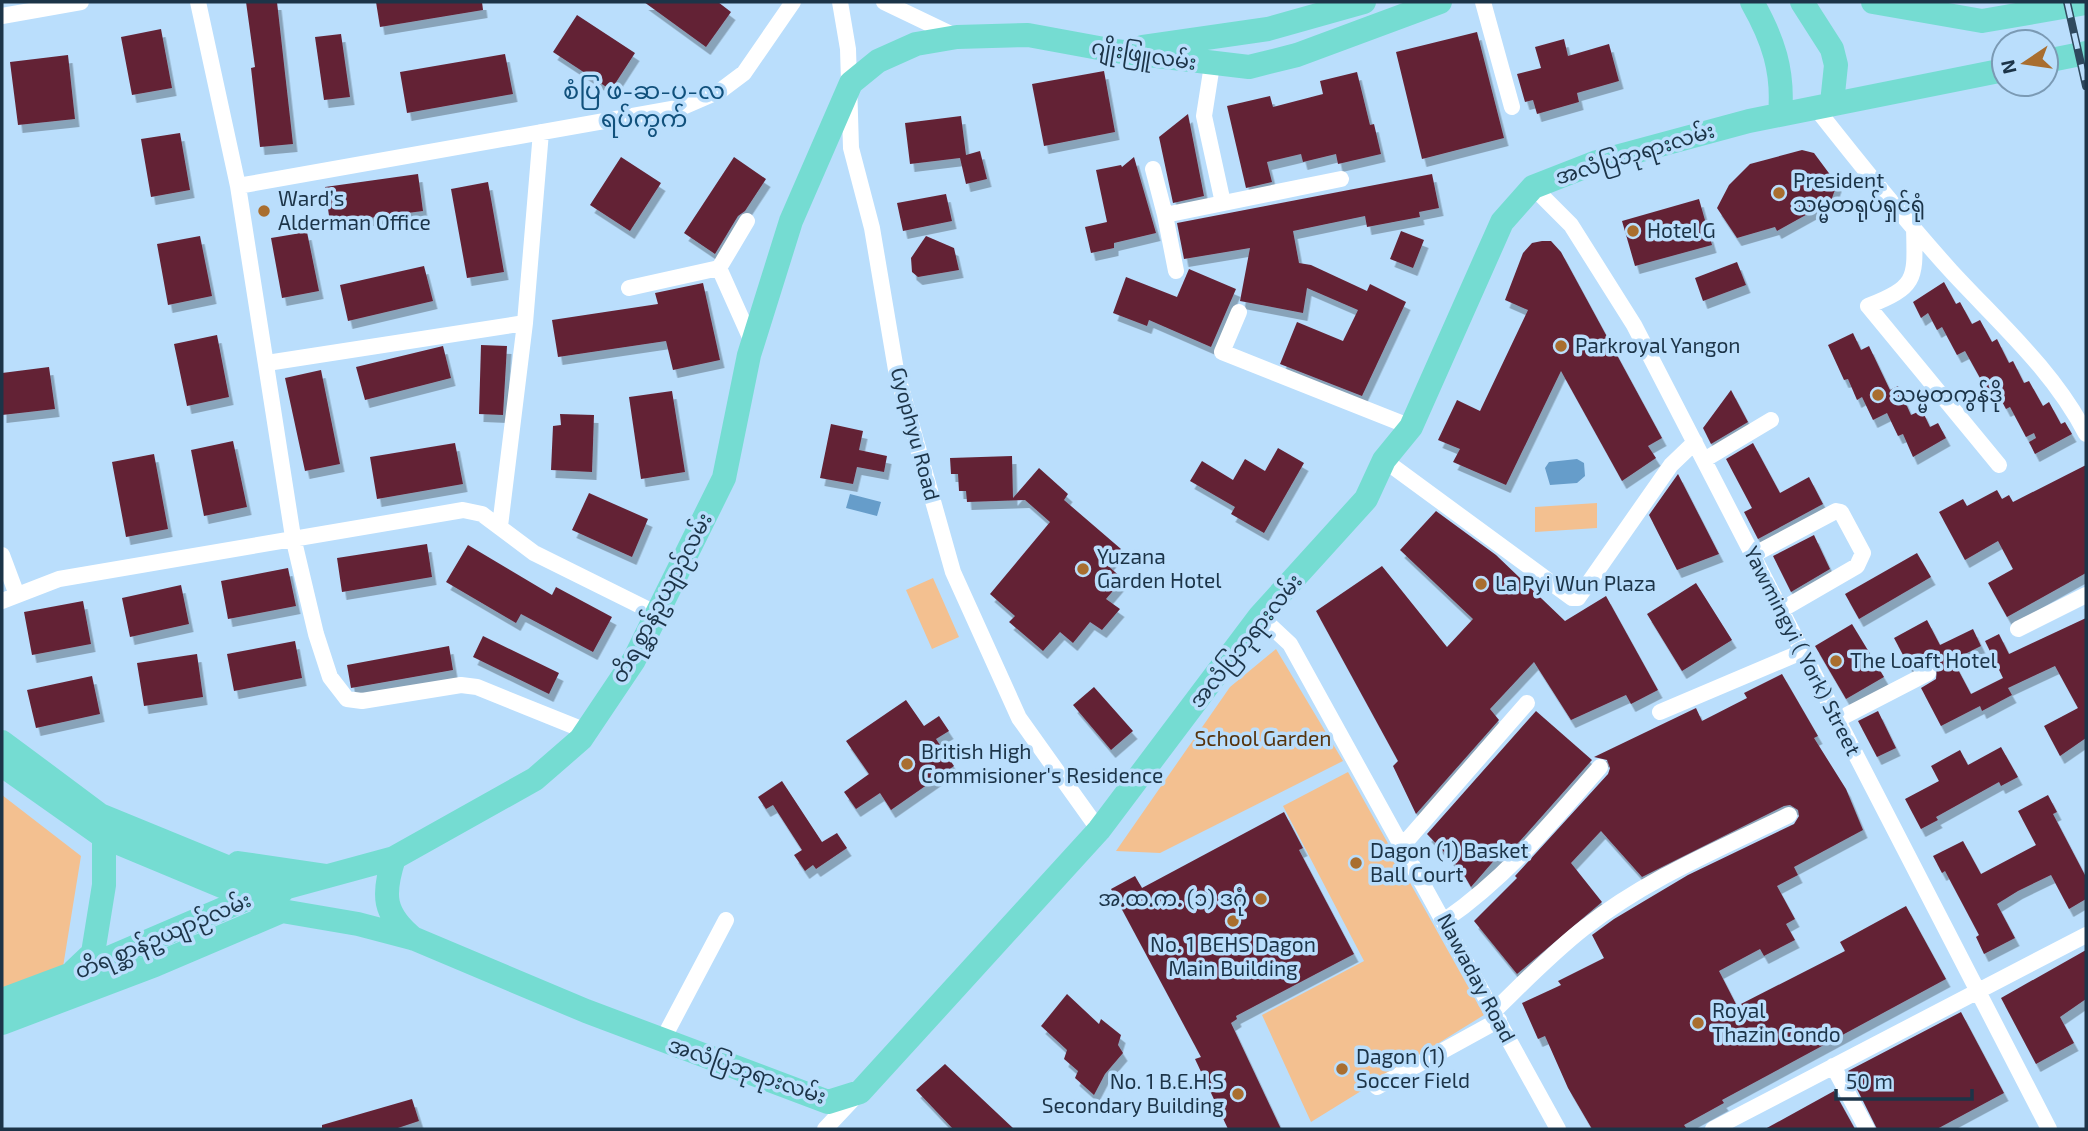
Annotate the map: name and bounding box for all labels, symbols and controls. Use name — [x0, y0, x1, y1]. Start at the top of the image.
north arrow — [1990, 28, 2060, 98]
street label: ဂျိုးဖြူလမ်း — [1089, 31, 1199, 81]
text: N — [1995, 58, 2021, 76]
district label: စံပြ ဖ-ဆ-ပ-လ ရပ်ကွက် — [563, 75, 725, 138]
street label: အလံပြဘုရားလမ်း — [1551, 115, 1719, 194]
place label: President သမ္မတရုပ်ရှင်ရုံ — [1793, 167, 1925, 223]
place label: Ward’s Alderman Office — [278, 185, 431, 234]
marker: President သမ္မတရုပ်ရှင်ရုံ — [1771, 185, 1787, 201]
marker: Ward’s Alderman Office — [256, 203, 272, 219]
place label: Hotel G — [1647, 217, 1716, 242]
marker: Hotel G — [1625, 223, 1641, 239]
place label: Parkroyal Yangon — [1575, 332, 1741, 357]
marker: Parkroyal Yangon — [1553, 338, 1569, 354]
street label: Gyophyu Road — [887, 364, 946, 503]
place label: သမ္မတကွန်ဒို — [1892, 379, 2002, 413]
marker: သမ္မတကွန်ဒို — [1870, 387, 1886, 403]
street label: တိရစ္ဆာန်ဥယျာဉ်လမ်း — [603, 507, 722, 690]
street label: Yawmingyi ( York) Street — [1740, 542, 1867, 759]
place label: Yuzana Garden Hotel — [1097, 543, 1222, 592]
marker: Yuzana Garden Hotel — [1075, 561, 1091, 577]
street label: အလံပြဘုရားလမ်း — [1182, 567, 1311, 716]
place label: La Pyi Wun Plaza — [1495, 570, 1656, 595]
marker: La Pyi Wun Plaza — [1473, 576, 1489, 592]
place label: The Loaft Hotel — [1850, 647, 1997, 672]
marker: The Loaft Hotel — [1828, 653, 1844, 669]
park label: School Garden — [1195, 725, 1331, 750]
place label: British High Commisioner's Residence — [921, 738, 1163, 787]
marker: British High Commisioner's Residence — [899, 756, 915, 772]
place label: Dagon (1) Basket Ball Court — [1370, 837, 1528, 886]
marker: Dagon (1) Basket Ball Court — [1348, 855, 1364, 871]
street label: တိရစ္ဆာန်ဥယျာဉ်လမ်း — [70, 884, 257, 990]
place label: အ.ထ.က. (၁) ဒဂုံ — [1098, 885, 1247, 916]
marker: အ.ထ.က. (၁) ဒဂုံ — [1253, 891, 1269, 907]
street label: Nawaday Road — [1433, 909, 1522, 1046]
marker: No. 1 BEHS Dagon Main Building — [1225, 913, 1241, 929]
place label: No. 1 BEHS Dagon Main Building — [1150, 931, 1316, 980]
place label: Royal Thazin Condo — [1712, 997, 1841, 1046]
marker: Royal Thazin Condo — [1690, 1015, 1706, 1031]
street label: အလံပြဘုရားလမ်း — [663, 1029, 830, 1114]
place label: Dagon (1) Soccer Field — [1356, 1043, 1470, 1092]
scale bar — [1836, 1058, 1972, 1102]
marker: Dagon (1) Soccer Field — [1334, 1061, 1350, 1077]
place label: No. 1 B.E.H.S Secondary Building — [1042, 1068, 1224, 1117]
text: 50 m — [1846, 1068, 1893, 1093]
marker: No. 1 B.E.H.S Secondary Building — [1230, 1086, 1246, 1102]

